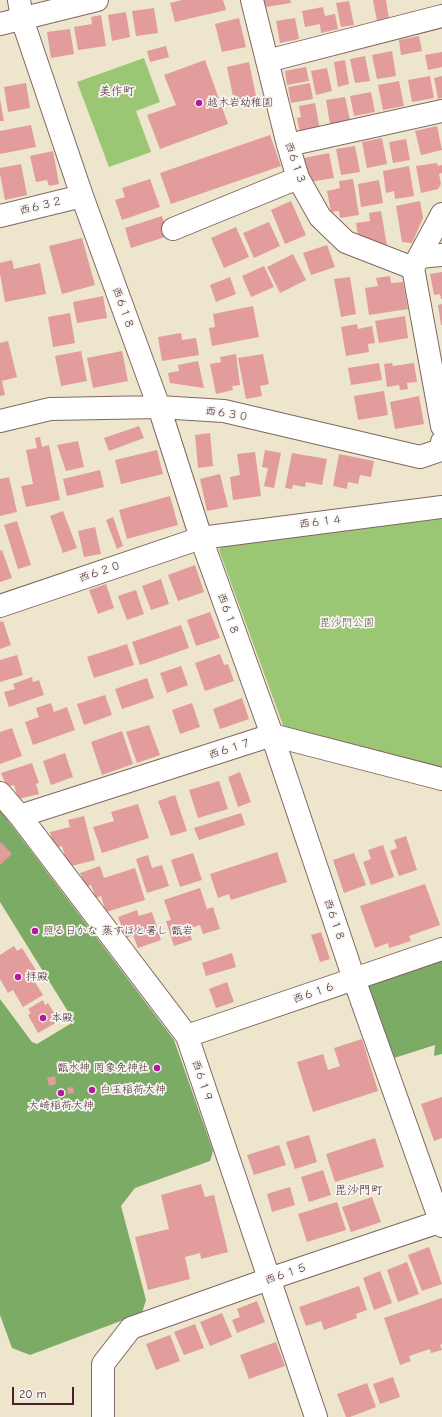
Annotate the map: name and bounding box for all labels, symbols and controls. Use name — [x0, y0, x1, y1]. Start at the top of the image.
district label: 美作町 — [99, 85, 135, 99]
place label: 越木岩幼稚園 — [207, 96, 273, 110]
marker: 越木岩幼稚園 — [194, 98, 204, 108]
street label: 西６１３ — [282, 140, 308, 186]
street label: 西６３２ — [18, 194, 64, 218]
street label: 西６１８ — [109, 285, 137, 331]
street label: 西６３０ — [204, 404, 250, 424]
street label: 西６１４ — [298, 513, 344, 531]
street label: 西６２０ — [77, 559, 123, 585]
street label: 西６１８ — [214, 591, 242, 637]
park label: 毘沙門公園 — [320, 616, 374, 630]
street label: 西６１７ — [207, 736, 253, 762]
street label: 西６１８ — [321, 897, 347, 943]
place label: 照る日かな 蒸すほと暑し 甑岩 — [43, 924, 193, 938]
marker: 照る日かな 蒸すほと暑し 甑岩 — [30, 926, 40, 936]
place label: 拝殿 — [26, 970, 48, 984]
marker: 拝殿 — [13, 972, 23, 982]
street label: 西６１６ — [291, 980, 337, 1006]
place label: 本殿 — [51, 1011, 73, 1025]
marker: 本殿 — [38, 1013, 48, 1023]
street label: 西６１９ — [189, 1058, 215, 1104]
place label: 甑水神 罔象免神社 — [57, 1061, 149, 1075]
marker: 甑水神 罔象免神社 — [152, 1063, 162, 1073]
place label: 白玉稲荷大神 — [100, 1083, 166, 1097]
marker: 白玉稲荷大神 — [87, 1085, 97, 1095]
marker: 大崎稲荷大神 — [56, 1088, 66, 1098]
place label: 大崎稲荷大神 — [28, 1099, 94, 1113]
district label: 毘沙門町 — [335, 1184, 383, 1198]
street label: 西６１５ — [263, 1261, 309, 1287]
scale bar — [14, 1379, 76, 1405]
text: 20 m — [19, 1387, 47, 1401]

